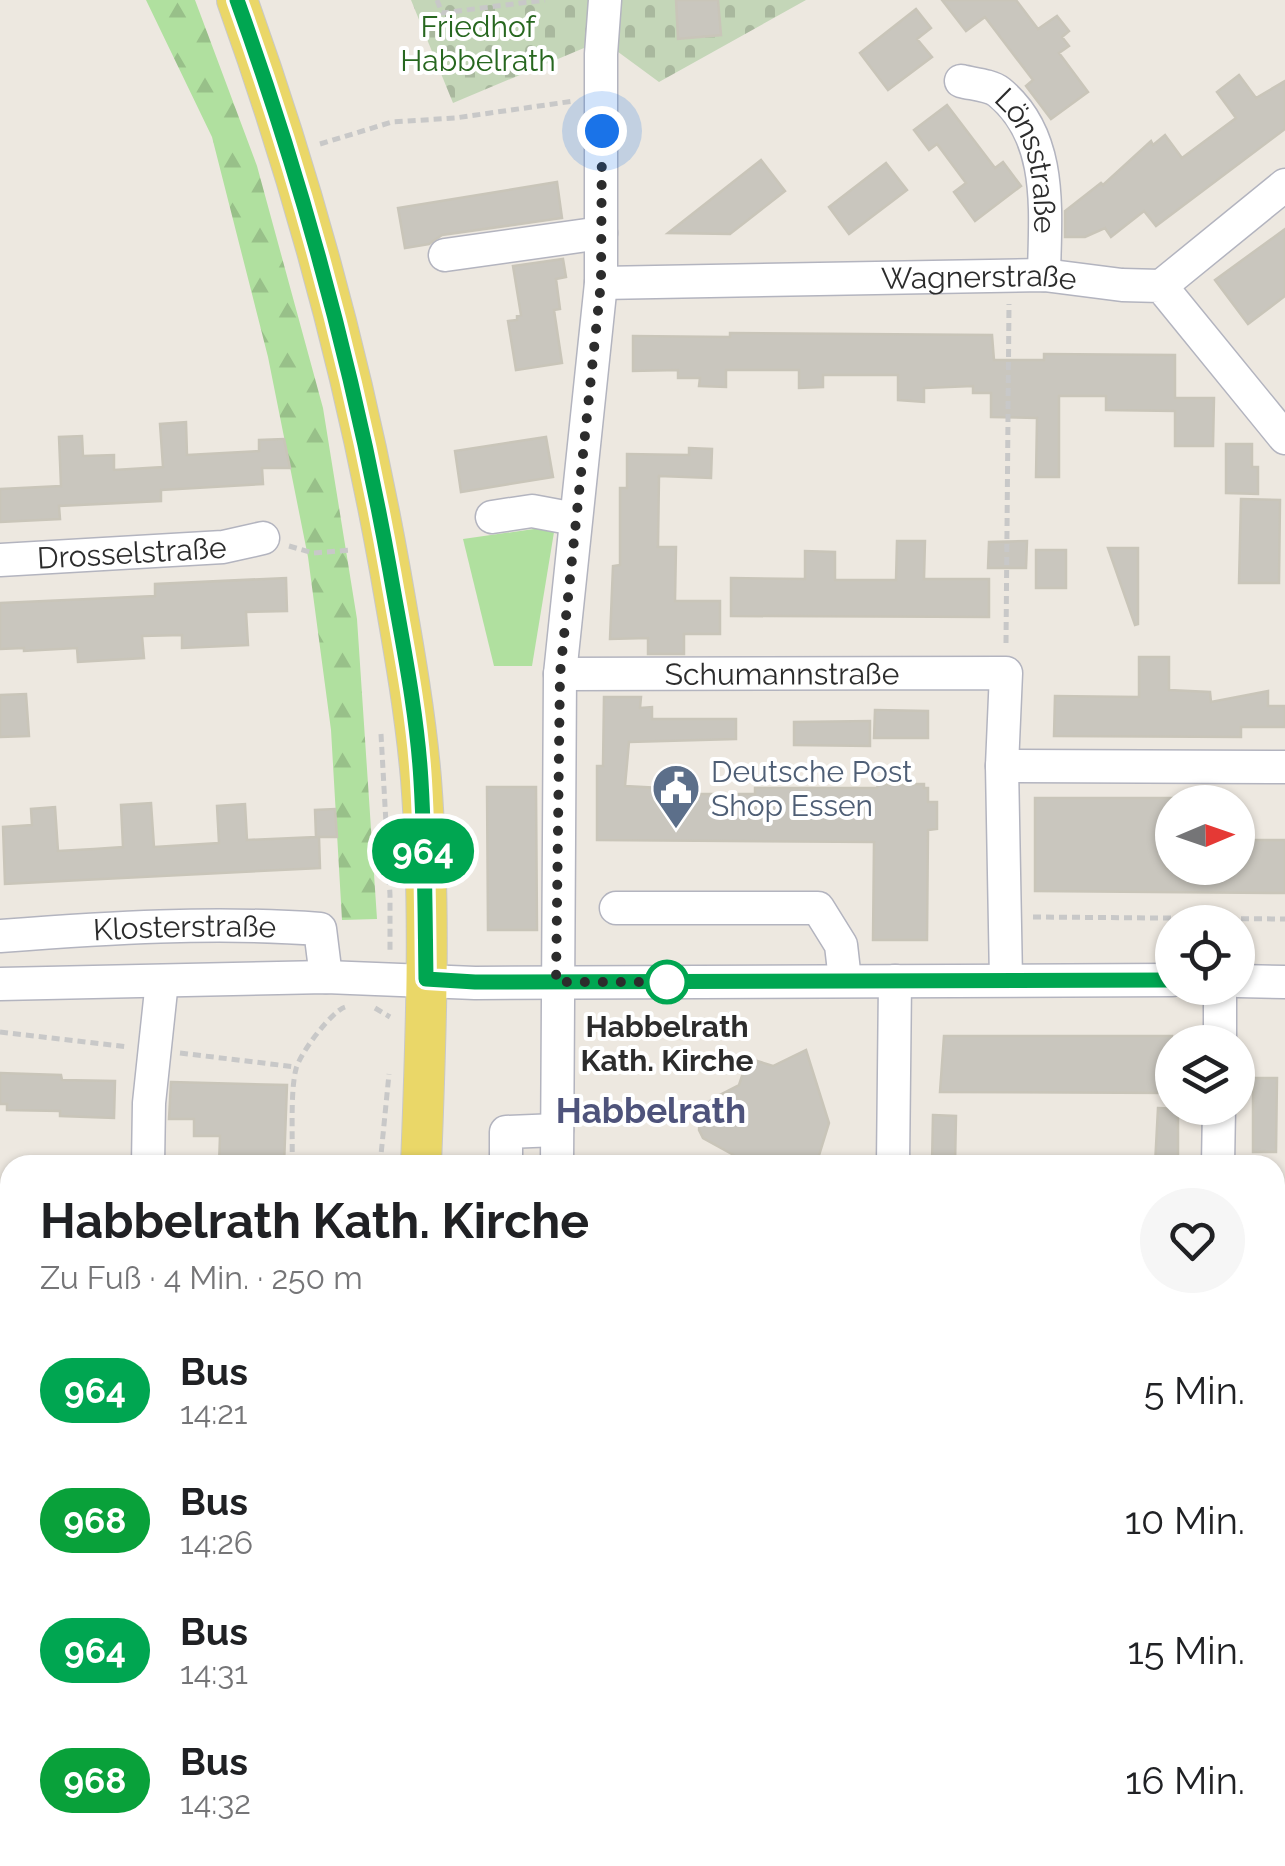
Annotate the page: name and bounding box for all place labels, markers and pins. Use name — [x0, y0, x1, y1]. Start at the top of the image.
place label: Deutsche Post Shop Essen — [711, 754, 912, 823]
public building icon: Deutsche Post Shop Essen — [650, 762, 702, 830]
marker: Habbelrath Kath. Kirche — [646, 961, 688, 1003]
place label: Habbelrath Kath. Kirche — [581, 1009, 753, 1078]

